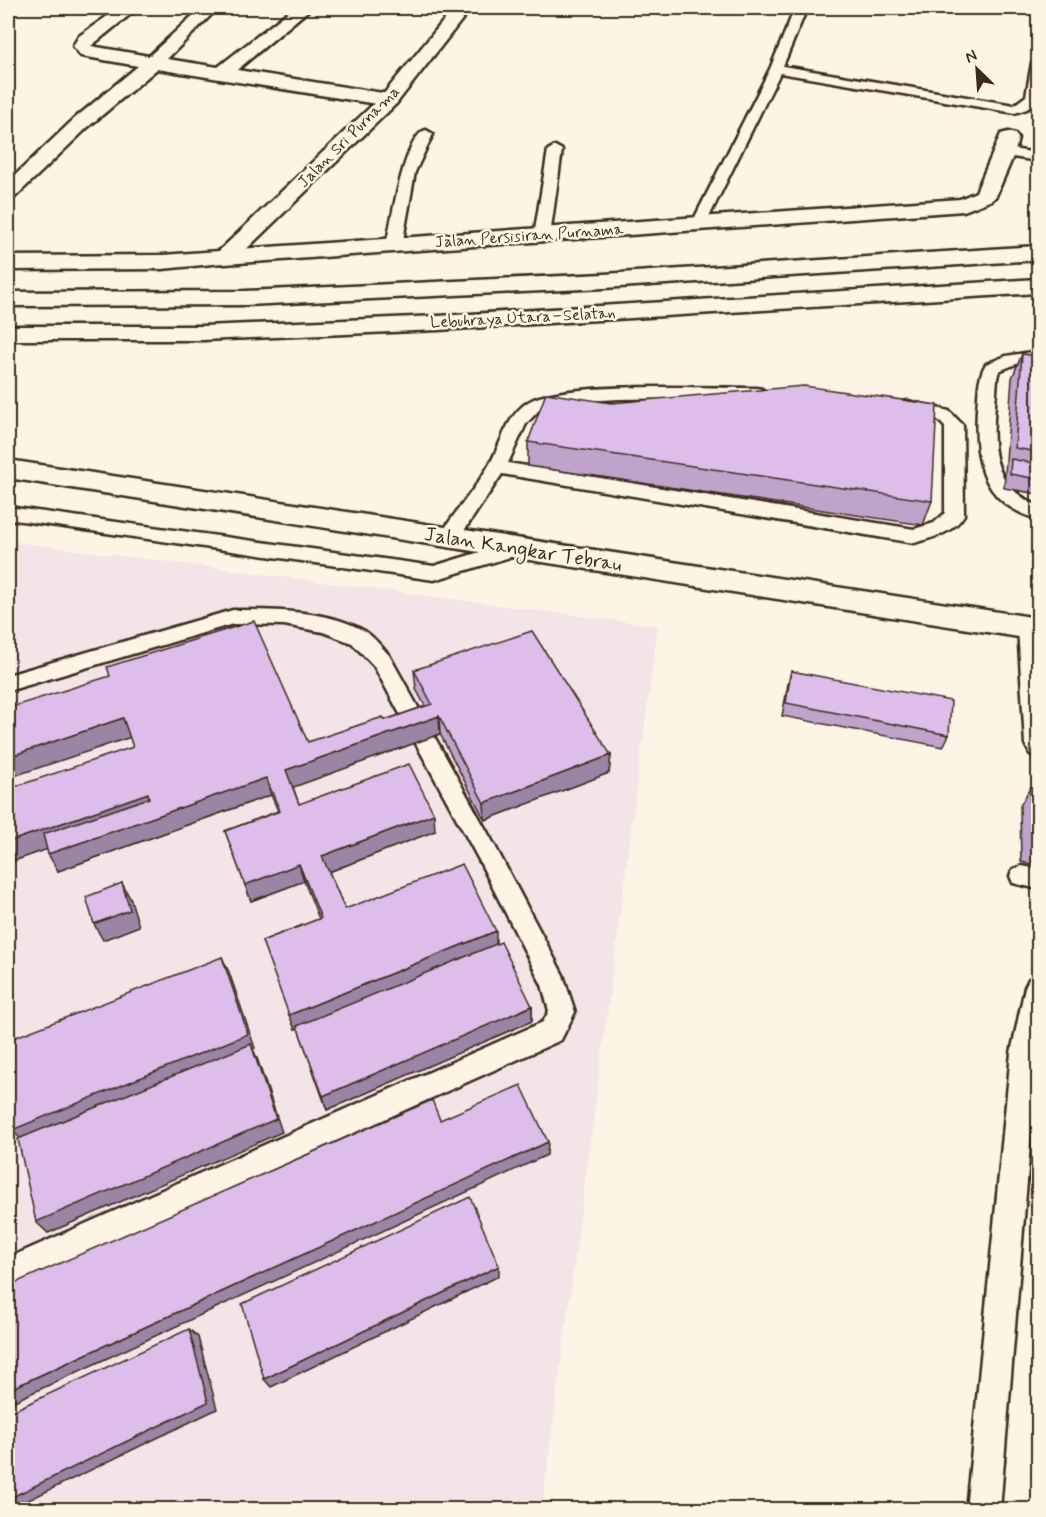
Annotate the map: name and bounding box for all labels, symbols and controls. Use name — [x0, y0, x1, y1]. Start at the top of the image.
north arrow — [947, 39, 1007, 99]
text: N — [962, 45, 981, 69]
street label: Jalan Sri Purnama — [294, 82, 404, 192]
street label: Jalan Persisiran Purnama — [434, 219, 624, 253]
street label: Lebuhraya Utara–Selatan — [430, 303, 616, 333]
street label: Jalan Kangkar Tebrau — [422, 521, 624, 580]

